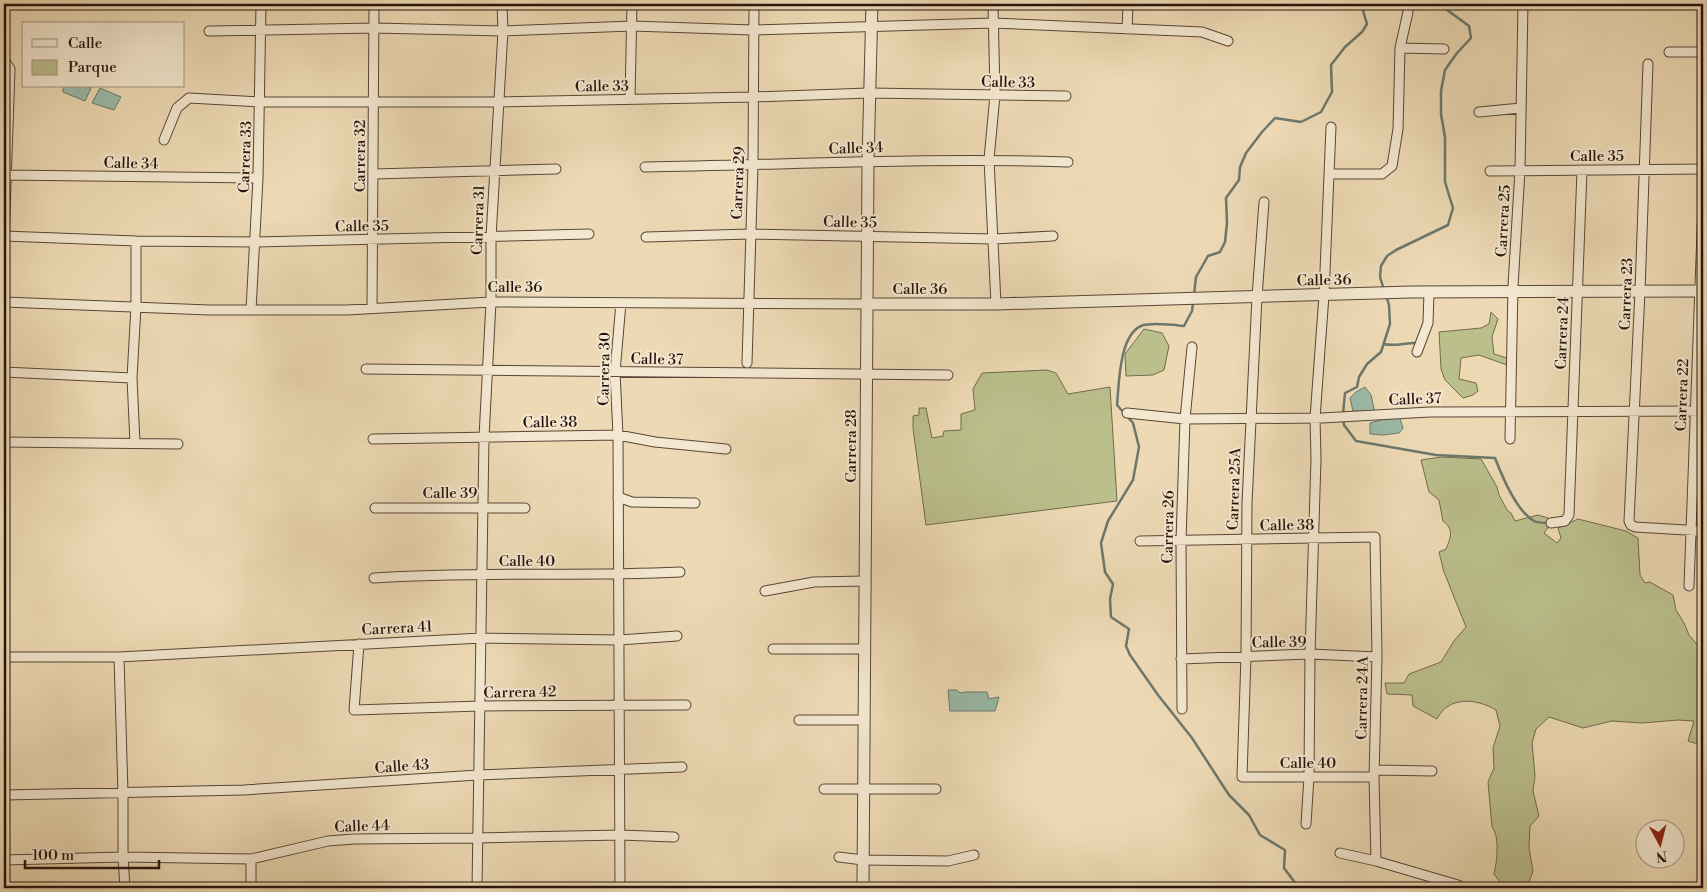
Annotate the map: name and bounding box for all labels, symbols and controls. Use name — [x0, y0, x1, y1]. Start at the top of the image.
legend — [22, 22, 185, 88]
text: Calle — [68, 34, 102, 53]
text: Parque — [68, 58, 117, 77]
street label: Calle 33 — [981, 73, 1035, 92]
street label: Calle 33 — [575, 77, 629, 96]
street label: Carrera 32 — [351, 120, 370, 192]
street label: Carrera 33 — [235, 121, 256, 193]
street label: Calle 34 — [828, 138, 884, 159]
street label: Carrera 29 — [728, 146, 749, 220]
street label: Calle 35 — [1570, 147, 1624, 166]
street label: Calle 34 — [103, 154, 159, 173]
street label: Carrera 31 — [468, 184, 489, 255]
street label: Carrera 25 — [1492, 184, 1515, 258]
street label: Calle 35 — [823, 213, 877, 232]
street label: Calle 35 — [335, 217, 389, 236]
street label: Carrera 23 — [1616, 257, 1637, 331]
street label: Calle 36 — [1296, 271, 1352, 290]
street label: Calle 36 — [488, 278, 542, 297]
street label: Calle 36 — [893, 280, 947, 299]
street label: Carrera 24 — [1552, 296, 1573, 370]
street label: Carrera 30 — [594, 332, 615, 406]
street label: Calle 37 — [630, 350, 684, 369]
street label: Carrera 22 — [1672, 358, 1693, 432]
street label: Calle 37 — [1388, 389, 1442, 410]
street label: Carrera 28 — [842, 409, 861, 483]
street label: Calle 38 — [522, 413, 578, 432]
street label: Carrera 25A — [1224, 447, 1245, 531]
street label: Calle 39 — [423, 484, 477, 503]
street label: Carrera 26 — [1158, 490, 1179, 564]
street label: Calle 38 — [1259, 516, 1315, 535]
street label: Calle 40 — [499, 552, 555, 571]
street label: Carrera 41 — [361, 617, 434, 640]
street label: Calle 39 — [1251, 633, 1307, 652]
street label: Carrera 24A — [1352, 655, 1373, 740]
street label: Carrera 42 — [483, 682, 557, 703]
street label: Calle 40 — [1280, 754, 1336, 773]
street label: Calle 43 — [374, 755, 430, 778]
street label: Calle 44 — [334, 816, 390, 837]
north arrow — [1634, 820, 1684, 870]
scale bar — [25, 837, 159, 869]
text: 100 m — [32, 846, 74, 865]
text: N — [1655, 846, 1668, 866]

